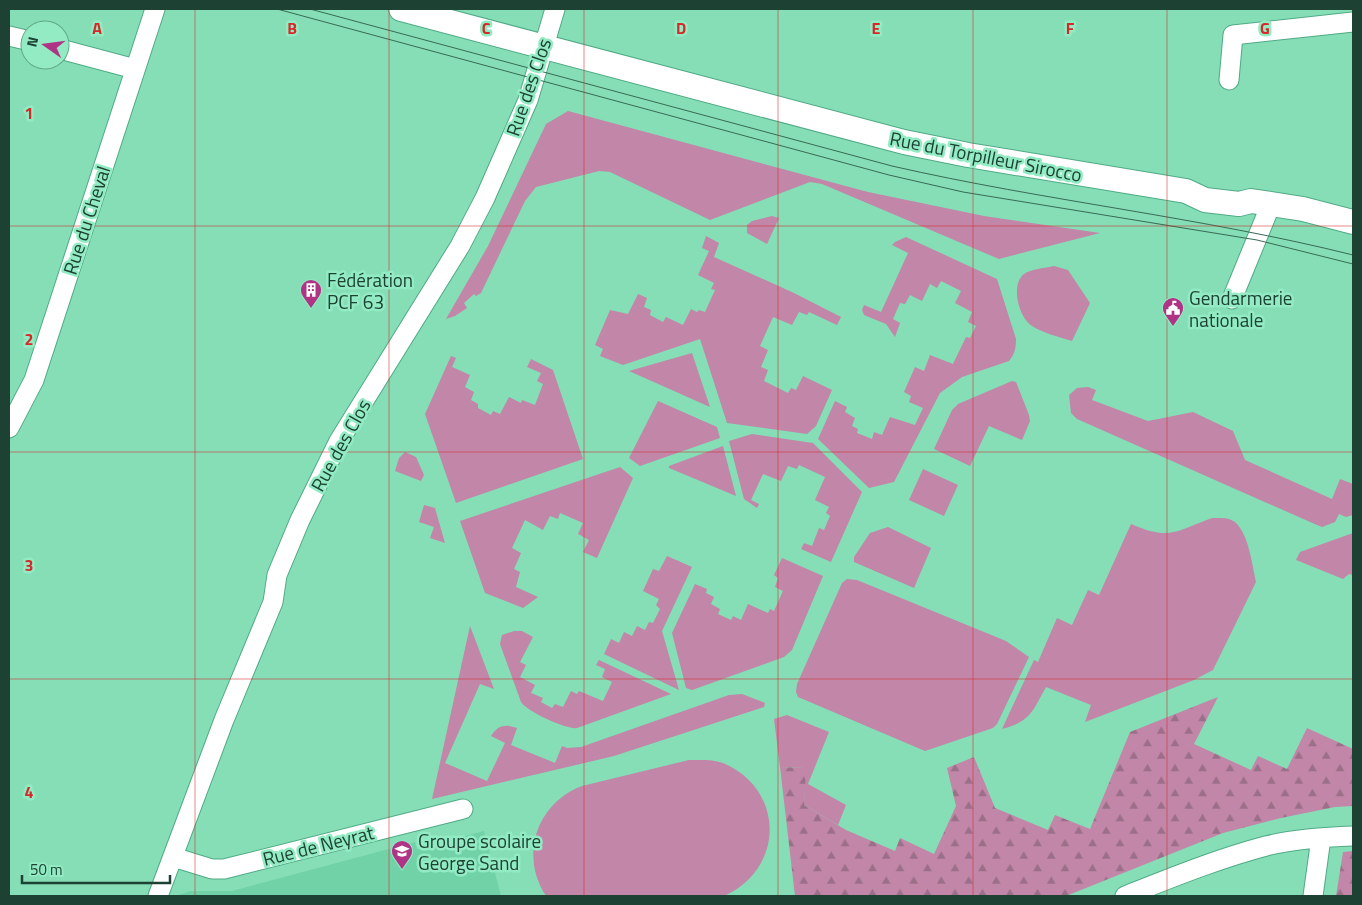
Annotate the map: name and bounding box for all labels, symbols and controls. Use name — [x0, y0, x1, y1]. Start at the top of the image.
text: A — [92, 16, 102, 40]
text: B — [287, 16, 297, 40]
text: C — [482, 16, 491, 40]
text: D — [676, 16, 686, 40]
text: E — [872, 16, 881, 40]
text: F — [1066, 16, 1075, 40]
text: G — [1260, 16, 1270, 40]
north arrow — [20, 20, 70, 70]
text: N — [21, 34, 43, 49]
street label: Rue des Clos — [498, 34, 558, 140]
text: 1 — [25, 101, 33, 125]
street label: Rue du Torpilleur Sirocco — [887, 123, 1085, 189]
street label: Rue du Cheval — [55, 162, 117, 278]
place label: Fédération PCF 63 — [327, 265, 413, 316]
building icon: Fédération PCF 63 — [299, 278, 323, 309]
place label: Gendarmerie nationale — [1189, 283, 1292, 334]
public building icon: Gendarmerie nationale — [1161, 296, 1185, 327]
text: 2 — [25, 327, 33, 351]
street label: Rue des Clos — [303, 393, 377, 497]
text: 3 — [25, 553, 33, 577]
text: 4 — [25, 780, 34, 804]
street label: Rue de Neyrat — [259, 817, 377, 873]
place label: Groupe scolaire George Sand — [418, 826, 541, 877]
school or university icon: Groupe scolaire George Sand — [390, 839, 414, 870]
scale bar — [22, 852, 170, 884]
text: 50 m — [30, 858, 63, 881]

